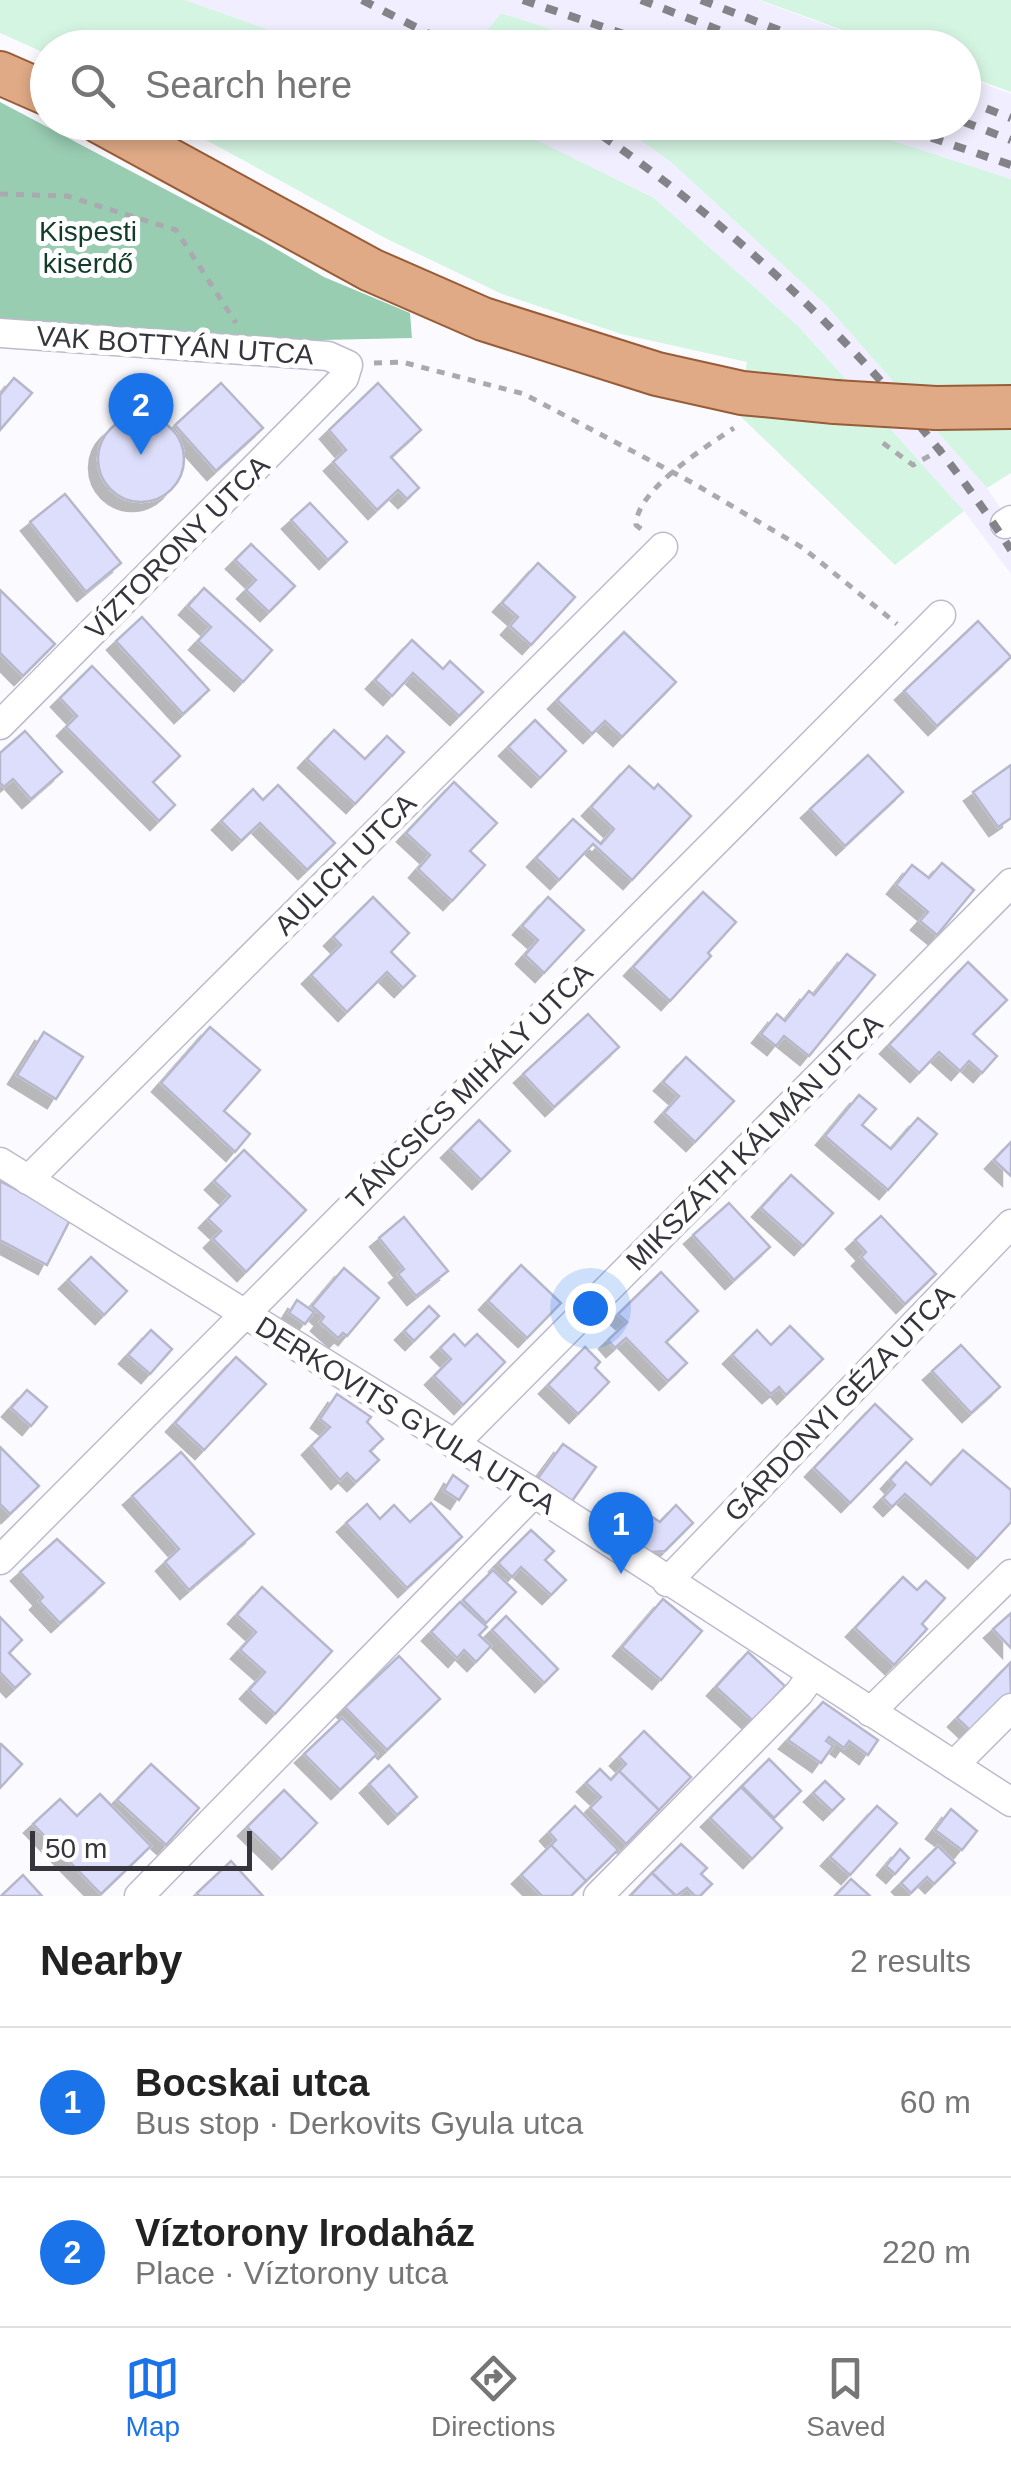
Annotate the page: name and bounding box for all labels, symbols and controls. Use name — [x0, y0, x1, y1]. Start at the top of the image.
search box — [30, 30, 981, 140]
icon: search — [65, 58, 120, 113]
text: Search here — [145, 64, 352, 106]
park label: Kispesti kiserdő — [39, 216, 137, 279]
street label: VAK BOTTYÁN UTCA — [35, 320, 315, 371]
pin: 2 — [108, 372, 174, 455]
street label: VÍZTORONY UTCA — [79, 449, 276, 645]
street label: AULICH UTCA — [268, 787, 423, 941]
street label: TÁNCSICS MIHÁLY UTCA — [340, 957, 599, 1216]
street label: MIKSZÁTH KÁLMÁN UTCA — [620, 1008, 889, 1277]
street label: GÁRDONYI GÉZA UTCA — [719, 1279, 960, 1528]
your location — [565, 1283, 616, 1334]
street label: DERKOVITS GYULA UTCA — [250, 1310, 561, 1521]
pin: 1 — [588, 1492, 654, 1574]
scale bar — [30, 1826, 252, 1870]
text: 50 m — [45, 1833, 107, 1864]
text: Nearby — [40, 1937, 182, 1984]
text: 2 results — [850, 1943, 971, 1979]
text: Bocskai utca — [135, 2062, 369, 2104]
text: 1 — [64, 2084, 81, 2120]
text: 60 m — [900, 2084, 971, 2120]
text: Bus stop · Derkovits Gyula utca — [135, 2105, 583, 2141]
text: Víztorony Irodaház — [135, 2212, 475, 2254]
text: 2 — [64, 2234, 81, 2270]
text: 220 m — [882, 2234, 971, 2270]
text: Place · Víztorony utca — [135, 2255, 448, 2291]
tab: Map — [125, 2351, 180, 2443]
tab: Directions — [431, 2351, 556, 2443]
tab: Saved — [806, 2351, 886, 2443]

